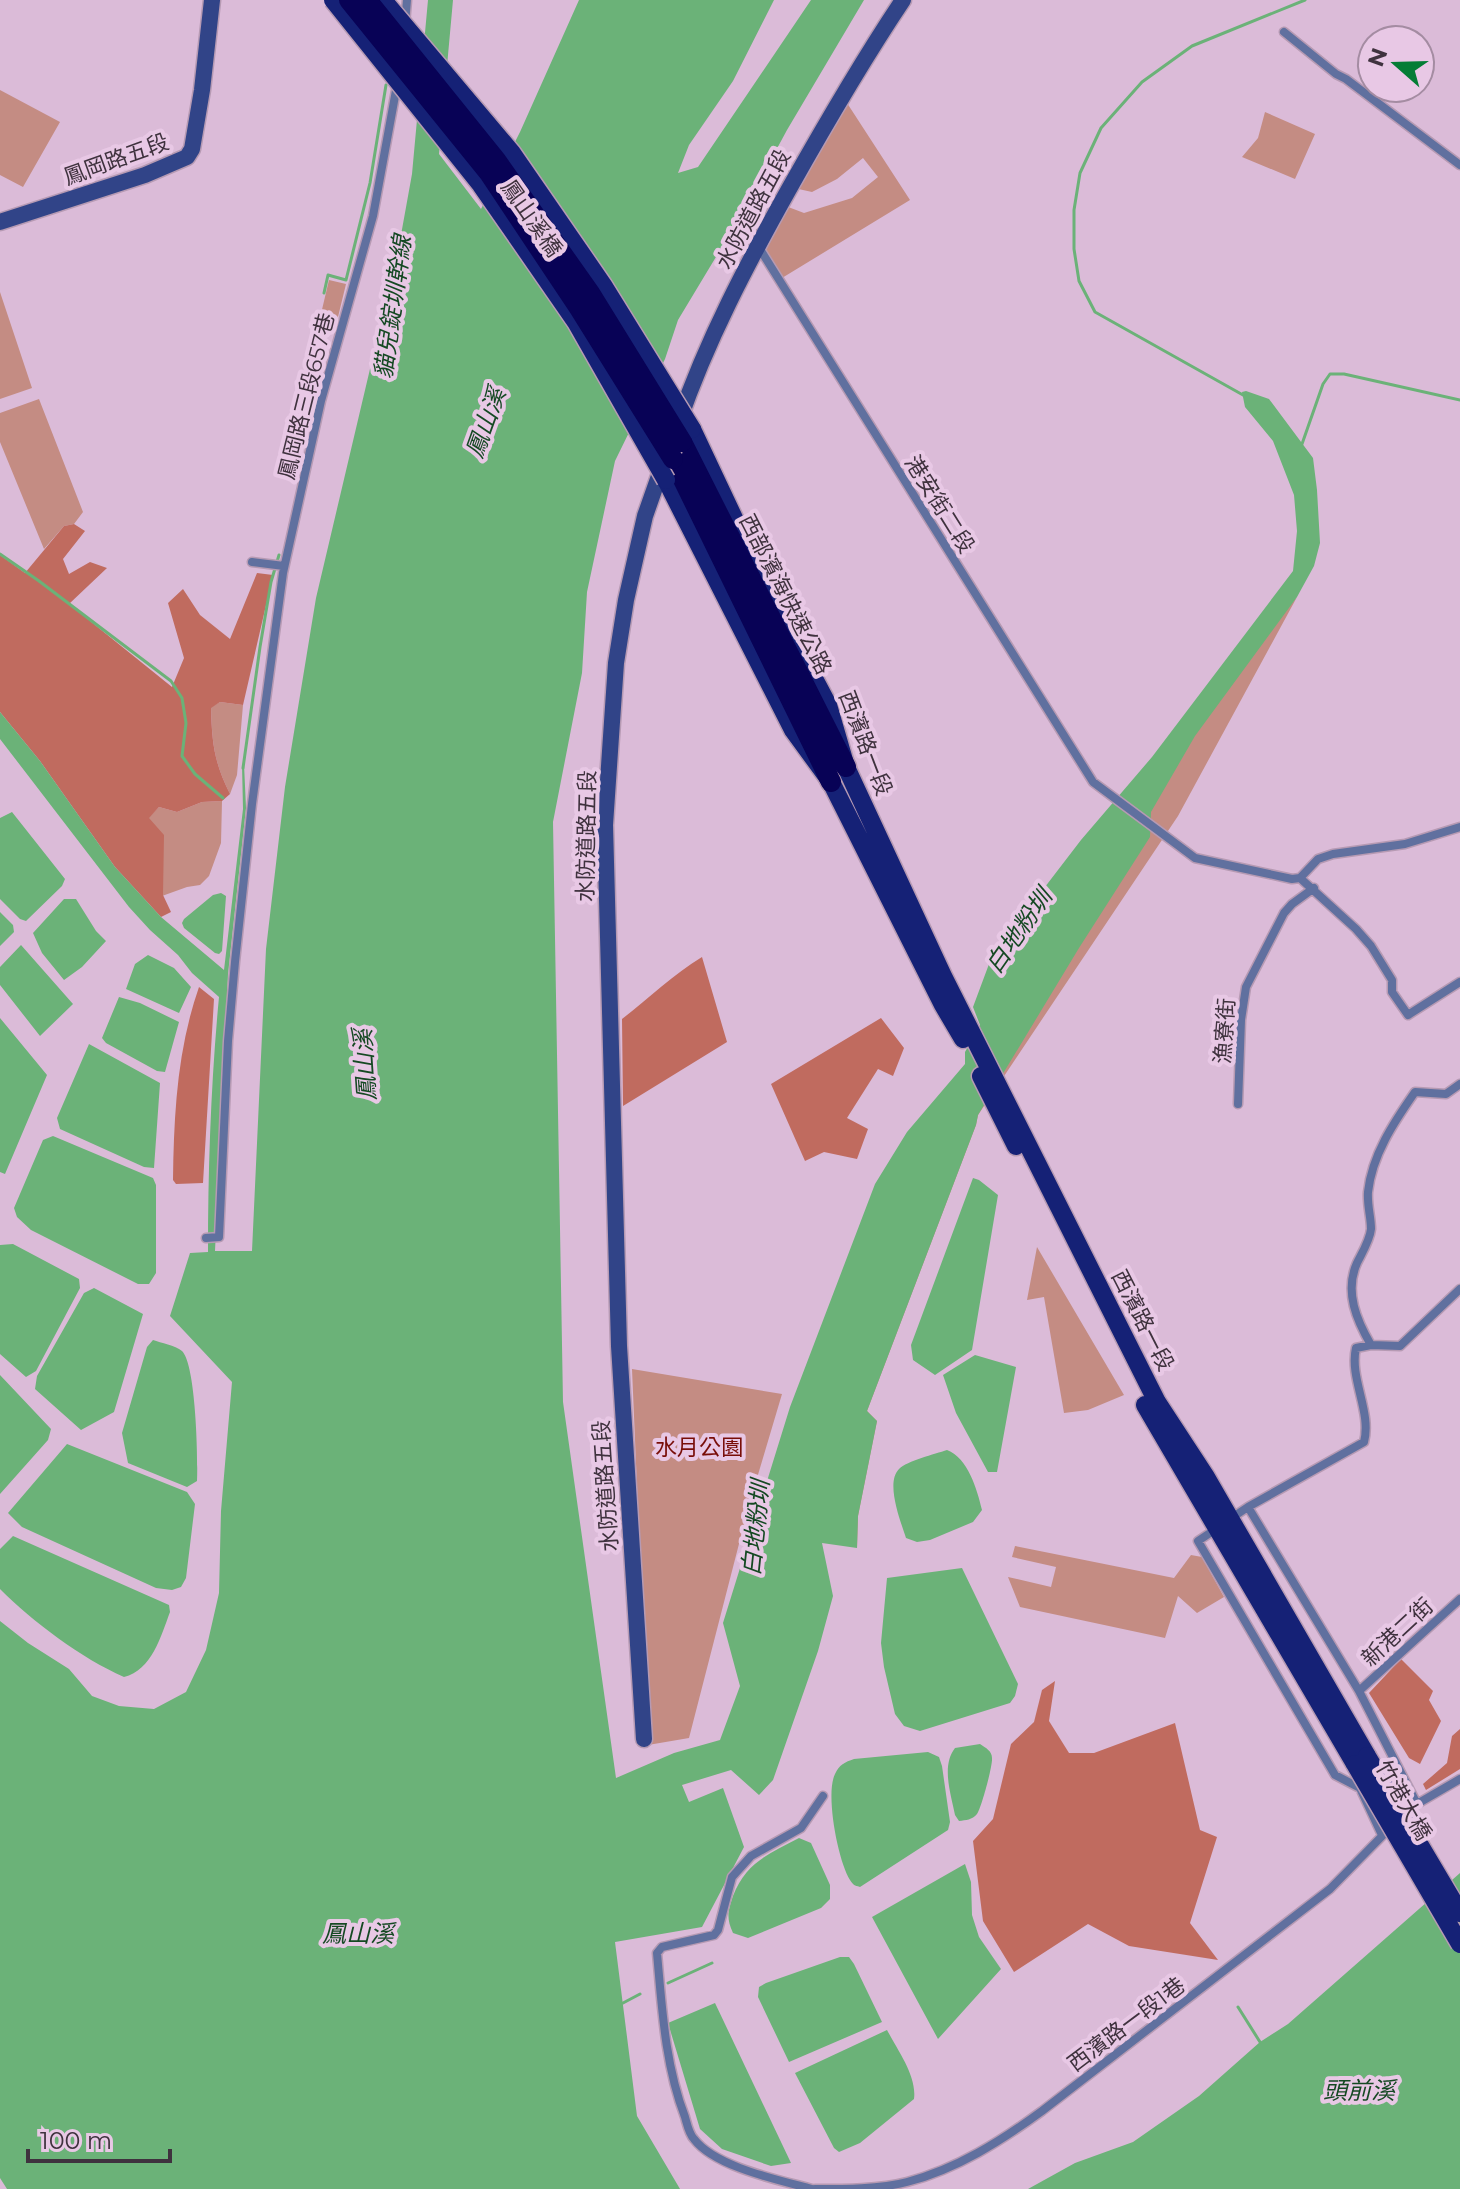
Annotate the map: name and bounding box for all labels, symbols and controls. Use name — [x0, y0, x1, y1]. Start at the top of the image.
north arrow — [1356, 24, 1436, 104]
text: N — [1362, 44, 1393, 70]
street label: 鳳岡路五段 — [60, 128, 172, 191]
street label: 水防道路五段 — [711, 145, 796, 274]
street label: 鳳山溪橋 — [495, 174, 568, 262]
water label: 貓兒錠圳幹線 — [368, 231, 417, 380]
street label: 鳳岡路三段657巷 — [273, 310, 340, 482]
water label: 鳳山溪 — [460, 381, 512, 462]
street label: 港安街二段 — [899, 450, 980, 558]
street label: 西部濱海快速公路 — [734, 510, 838, 679]
street label: 西濱路一段 — [833, 687, 898, 799]
street label: 水防道路五段 — [572, 770, 601, 902]
water label: 白地粉圳 — [979, 881, 1060, 978]
street label: 漁寮街 — [1209, 997, 1240, 1065]
water label: 鳳山溪 — [347, 1025, 381, 1102]
street label: 西濱路一段 — [1106, 1265, 1180, 1375]
street label: 水防道路五段 — [587, 1419, 624, 1553]
park label: 水月公園 — [655, 1434, 743, 1461]
water label: 白地粉圳 — [736, 1476, 775, 1577]
street label: 新港二街 — [1356, 1592, 1439, 1672]
street label: 竹港大橋 — [1370, 1755, 1437, 1845]
water label: 鳳山溪 — [322, 1919, 397, 1948]
street label: 西濱路一段1巷 — [1062, 1972, 1190, 2077]
water label: 頭前溪 — [1323, 2076, 1398, 2105]
scale bar — [28, 2113, 170, 2163]
text: 100 m — [40, 2126, 112, 2155]

